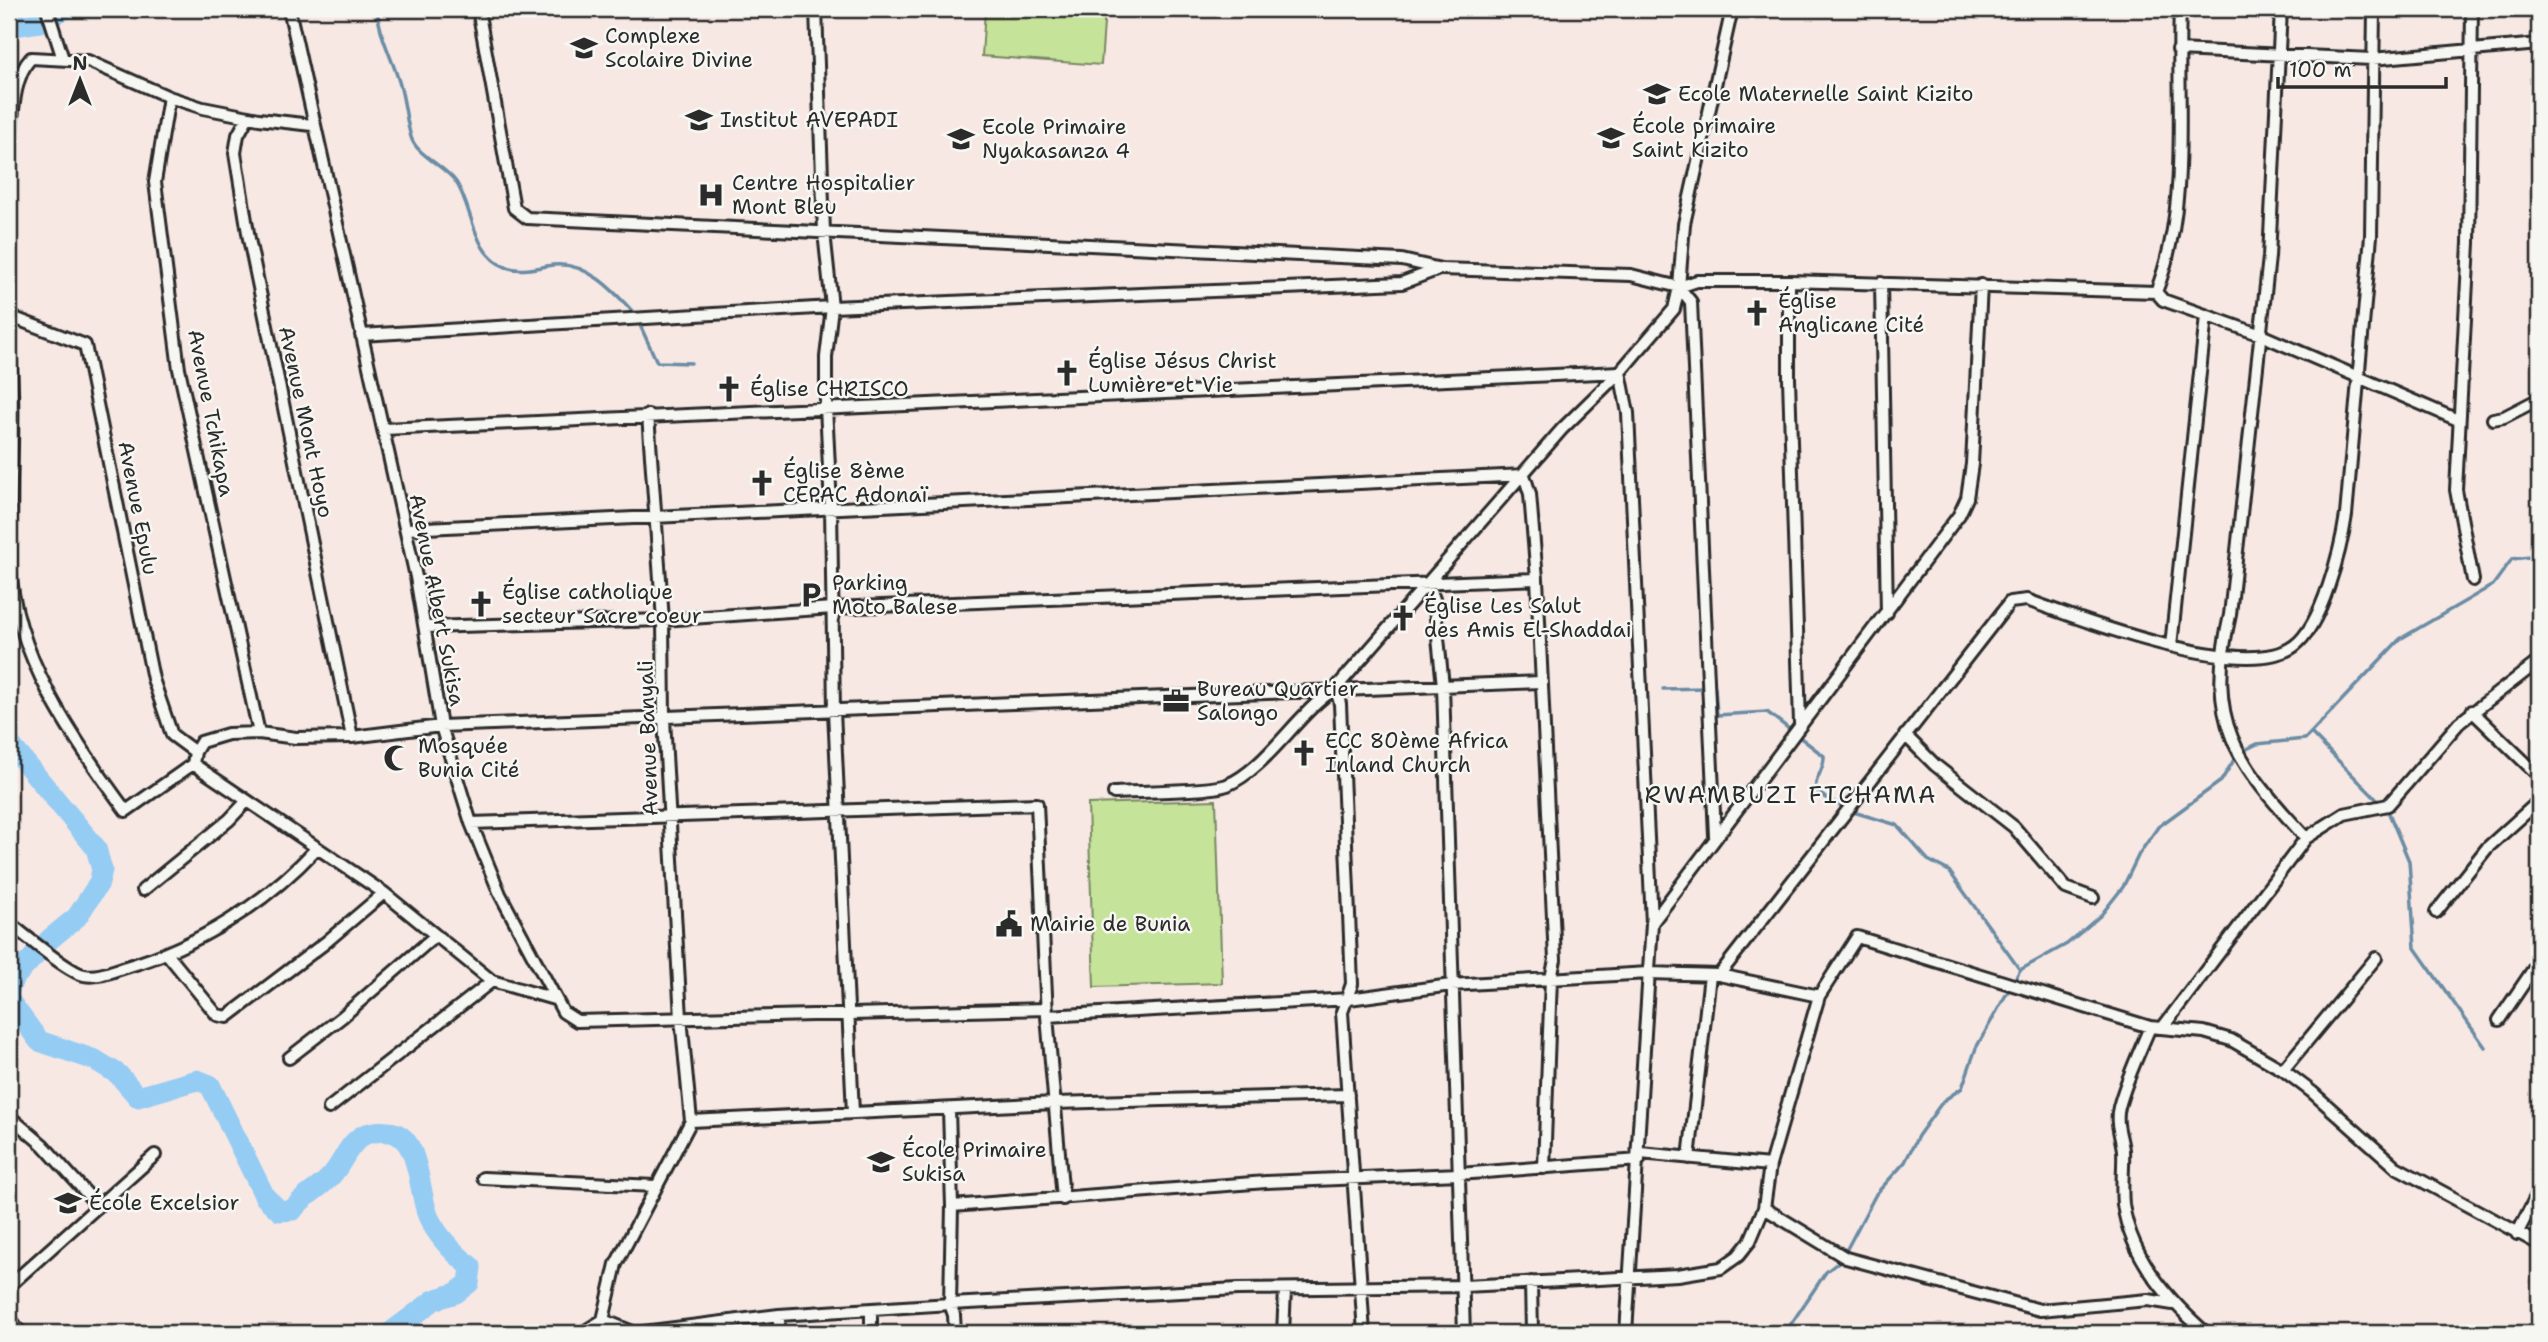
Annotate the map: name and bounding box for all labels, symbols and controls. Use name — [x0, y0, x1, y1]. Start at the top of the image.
place label: Complexe Scolaire Divine — [605, 22, 753, 74]
school or university icon: Complexe Scolaire Divine — [569, 33, 599, 63]
north arrow — [46, 46, 116, 116]
scale bar — [2278, 46, 2446, 90]
text: N — [72, 51, 88, 76]
text: 100 m — [2289, 56, 2352, 84]
school or university icon: Ecole Maternelle Saint Kizito — [1642, 79, 1672, 109]
place label: Ecole Maternelle Saint Kizito — [1678, 80, 1973, 108]
school or university icon: Institut AVEPADI — [684, 105, 714, 135]
place label: Institut AVEPADI — [720, 106, 898, 134]
place label: École primaire Saint Kizito — [1632, 111, 1776, 164]
place label: Ecole Primaire Nyakasanza 4 — [982, 113, 1130, 165]
school or university icon: École primaire Saint Kizito — [1596, 123, 1626, 153]
school or university icon: Ecole Primaire Nyakasanza 4 — [946, 124, 976, 154]
place label: Centre Hospitalier Mont Bleu — [732, 169, 915, 221]
hospital icon: Centre Hospitalier Mont Bleu — [696, 180, 726, 210]
place label: Église Anglicane Cité — [1778, 286, 1924, 339]
church icon: Église Anglicane Cité — [1742, 298, 1772, 328]
street label: Avenue Mont Hoyo — [272, 324, 340, 520]
street label: Avenue Tchikapa — [181, 327, 241, 499]
place label: Église Jésus Christ Lumière et Vie — [1088, 346, 1277, 399]
church icon: Église Jésus Christ Lumière et Vie — [1052, 358, 1082, 388]
church icon: Église CHRISCO — [714, 374, 744, 404]
place label: Église CHRISCO — [750, 374, 909, 403]
street label: Avenue Epulu — [111, 439, 165, 577]
place label: Église 8ème CEPAC Adonaï — [783, 456, 929, 509]
church icon: Église 8ème CEPAC Adonaï — [747, 468, 777, 498]
street label: Avenue Albert Sukisa — [403, 491, 471, 709]
place label: Parking Moto Balese — [832, 569, 958, 621]
place label: Église catholique secteur Sacre coeur — [502, 577, 702, 630]
parking icon: Parking Moto Balese — [796, 580, 826, 610]
church icon: Église catholique secteur Sacre coeur — [466, 589, 496, 619]
place label: Église Les Salut des Amis El-Shaddai — [1424, 591, 1632, 644]
church icon: Église Les Salut des Amis El-Shaddai — [1388, 603, 1418, 633]
street label: Avenue Banyali — [631, 660, 665, 816]
place label: Bureau Quartier Salongo — [1197, 675, 1359, 727]
office icon: Bureau Quartier Salongo — [1161, 686, 1191, 716]
place label: ECC 80ème Africa Inland Church — [1325, 727, 1508, 779]
place label: Mosquée Bunia Cité — [418, 732, 520, 784]
church icon: ECC 80ème Africa Inland Church — [1289, 738, 1319, 768]
mosque icon: Mosquée Bunia Cité — [382, 743, 412, 773]
district label: RWAMBUZI FICHAMA — [1645, 779, 1937, 811]
public building icon: Mairie de Bunia — [994, 909, 1024, 939]
place label: Mairie de Bunia — [1030, 910, 1190, 938]
place label: École Primaire Sukisa — [902, 1135, 1047, 1188]
school or university icon: École Primaire Sukisa — [866, 1147, 896, 1177]
school or university icon: École Excelsior — [53, 1188, 83, 1218]
place label: École Excelsior — [89, 1188, 240, 1217]

